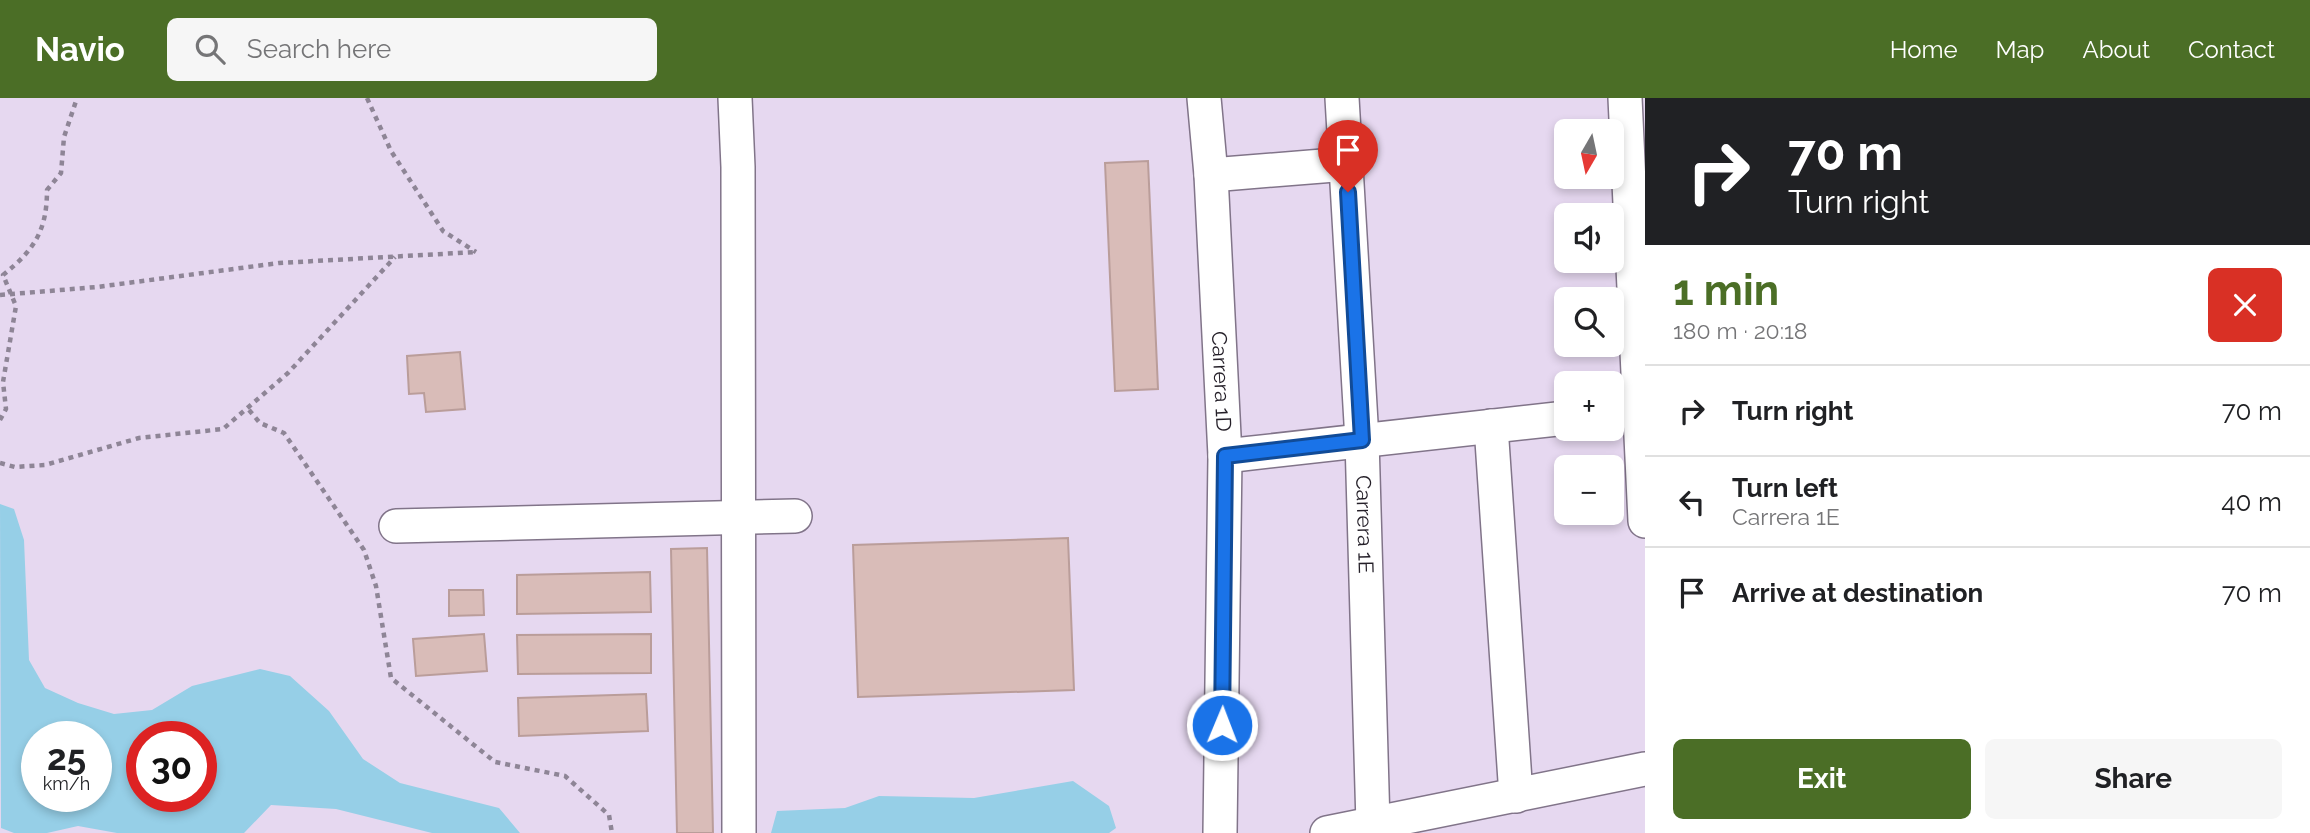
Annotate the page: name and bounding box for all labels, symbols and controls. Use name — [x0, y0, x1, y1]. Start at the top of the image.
search box — [167, 18, 657, 81]
text: Navio — [35, 30, 125, 69]
icon: search — [191, 30, 229, 68]
text: Search here — [247, 34, 391, 64]
text: Home — [1890, 35, 1958, 64]
text: Map — [1996, 35, 2044, 64]
text: About — [2082, 35, 2150, 64]
text: Contact — [2188, 35, 2275, 64]
north arrow — [1554, 119, 1624, 189]
map controls — [1554, 119, 1624, 525]
pin — [1318, 120, 1378, 192]
text: 70 m — [1788, 124, 1903, 181]
icon: right — [1673, 126, 1764, 217]
icon: arrive — [1329, 131, 1367, 169]
text: Turn right — [1788, 183, 1929, 220]
button: sound — [1554, 203, 1624, 273]
text: 1 min — [1673, 266, 1779, 315]
button: close — [2208, 268, 2282, 342]
button: search — [1554, 287, 1624, 357]
text: 180 m · 20:18 — [1673, 317, 1808, 344]
street label: Carrera 1D — [1207, 330, 1237, 432]
button: + — [1554, 371, 1624, 441]
icon: right — [1673, 392, 1711, 430]
text: Turn right — [1732, 396, 1853, 426]
text: 70 m — [2222, 396, 2282, 426]
button: − — [1554, 455, 1624, 525]
text: Turn left — [1732, 473, 1838, 503]
street label: Carrera 1E — [1351, 475, 1379, 574]
icon: left — [1673, 483, 1711, 521]
text: 40 m — [2221, 487, 2282, 517]
text: Carrera 1E — [1732, 503, 1840, 530]
icon: arrive — [1673, 574, 1711, 612]
text: Arrive at destination — [1732, 578, 1983, 608]
text: 70 m — [2222, 578, 2282, 608]
position arrow — [1185, 688, 1259, 762]
speed limit sign: 30 — [126, 721, 217, 812]
text: 25 — [47, 737, 86, 778]
button: Exit — [1673, 739, 1971, 819]
button: Share — [1985, 739, 2282, 819]
text: km/h — [43, 773, 90, 794]

